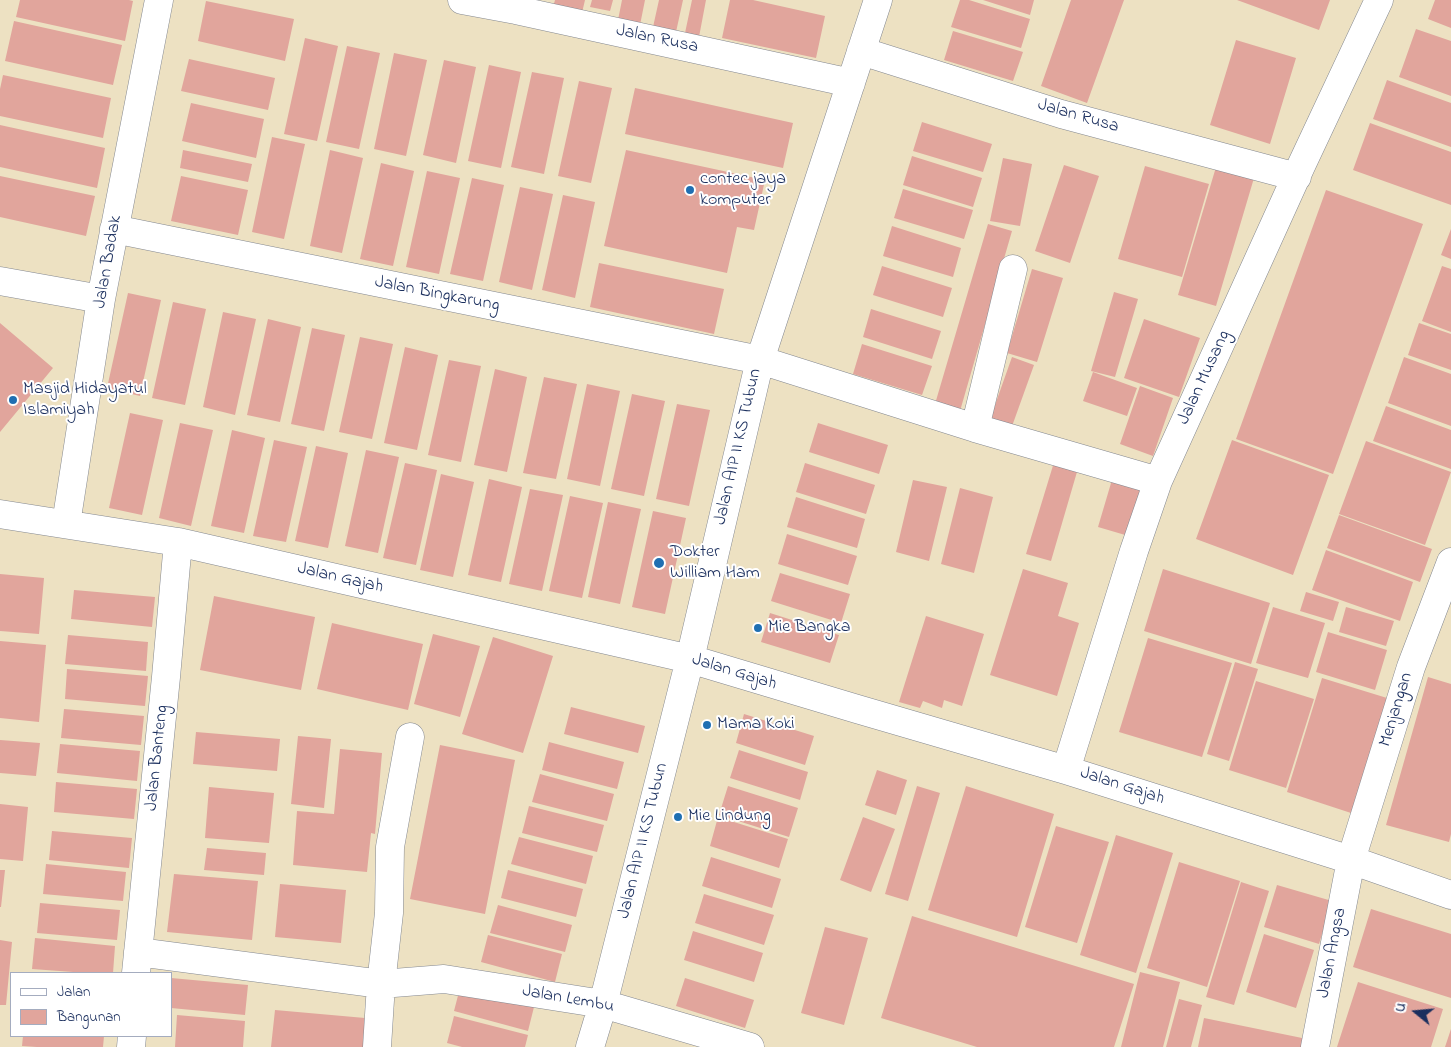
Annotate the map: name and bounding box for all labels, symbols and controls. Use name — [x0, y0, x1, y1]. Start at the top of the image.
street label: Jalan Rusa — [614, 21, 700, 59]
street label: Jalan Rusa — [1035, 95, 1121, 139]
place label: contec jaya komputer — [700, 169, 786, 212]
marker: contec jaya komputer — [684, 184, 696, 196]
street label: Jalan Badak — [90, 214, 128, 310]
street label: Jalan Bingkarung — [373, 272, 501, 318]
street label: Jalan Musang — [1174, 327, 1236, 429]
street label: Jalan AIP II KS Tubun — [711, 367, 767, 527]
place label: Masjid Hidayatul Islamiyah — [23, 379, 147, 422]
marker: Masjid Hidayatul Islamiyah — [7, 394, 19, 406]
place label: Dokter William Ham — [670, 542, 760, 584]
marker: Dokter William Ham — [652, 556, 666, 570]
street label: Jalan Gajah — [295, 559, 385, 599]
place label: Mie Bangka — [768, 617, 850, 639]
marker: Mie Bangka — [752, 622, 764, 634]
street label: Jalan Gajah — [689, 650, 779, 696]
street label: Menjangan — [1375, 670, 1419, 750]
street label: Jalan Banteng — [142, 704, 174, 812]
place label: Mama Koki — [717, 714, 795, 736]
marker: Mama Koki — [701, 719, 713, 731]
street label: Jalan AIP II KS Tubun — [614, 761, 674, 921]
street label: Jalan Gajah — [1077, 763, 1167, 811]
place label: Mie Lindung — [688, 806, 771, 828]
marker: Mie Lindung — [672, 811, 684, 823]
street label: Jalan Angsa — [1314, 906, 1352, 1000]
legend — [10, 972, 172, 1037]
text: Jalan — [57, 981, 90, 1003]
street label: Jalan Lembu — [520, 981, 616, 1019]
north arrow — [1391, 987, 1441, 1037]
text: U — [1390, 1000, 1413, 1015]
text: Bangunan — [57, 1006, 121, 1028]

